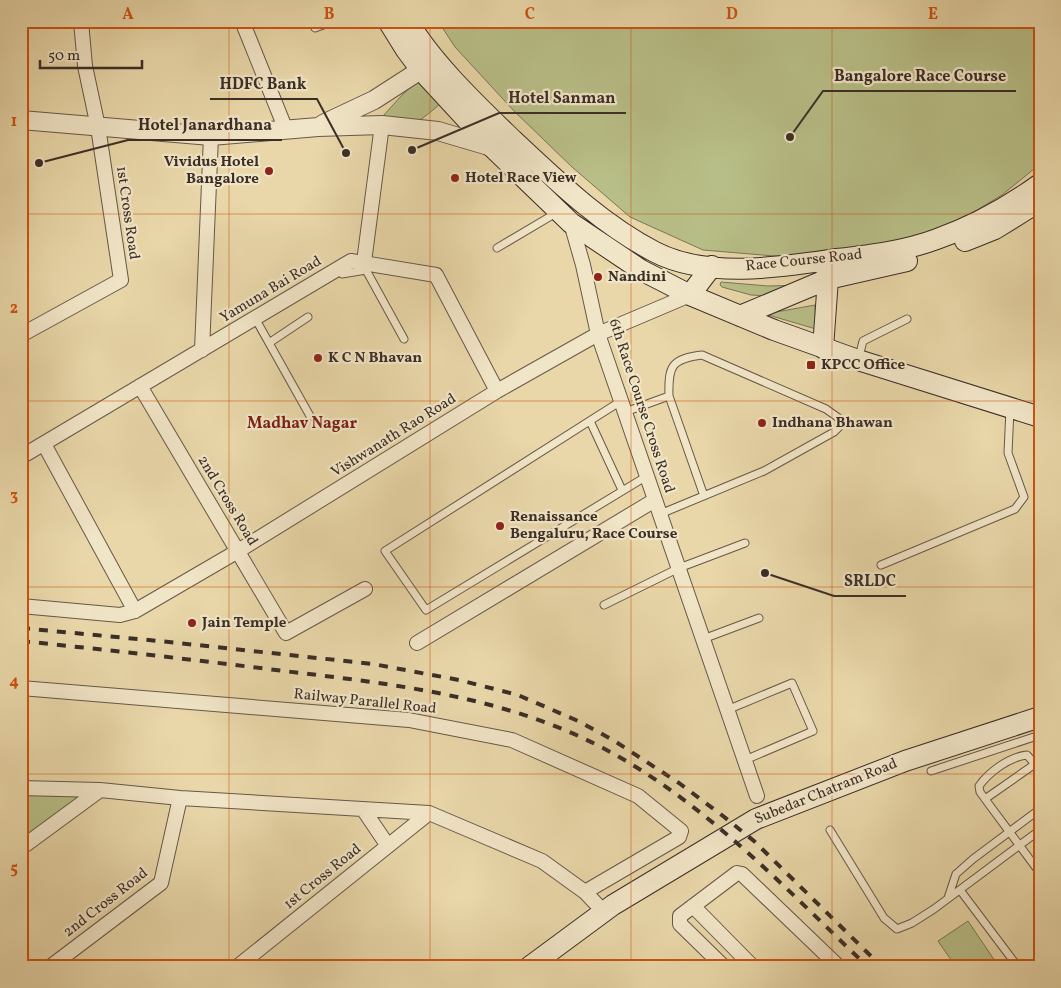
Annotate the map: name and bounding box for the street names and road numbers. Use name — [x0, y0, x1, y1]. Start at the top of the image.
street label: 1st Cross Road — [110, 165, 144, 261]
street label: Race Course Road — [744, 244, 864, 278]
street label: Yamuna Bai Road — [216, 251, 326, 329]
street label: 6th Race Course Cross Road — [603, 316, 679, 496]
street label: Vishwanath Rao Road — [327, 389, 461, 483]
street label: 2nd Cross Road — [192, 452, 262, 550]
street label: Railway Parallel Road — [293, 684, 437, 720]
street label: Subedar Chatram Road — [751, 754, 901, 830]
street label: 1st Cross Road — [280, 839, 366, 915]
street label: 2nd Cross Road — [59, 863, 153, 943]

